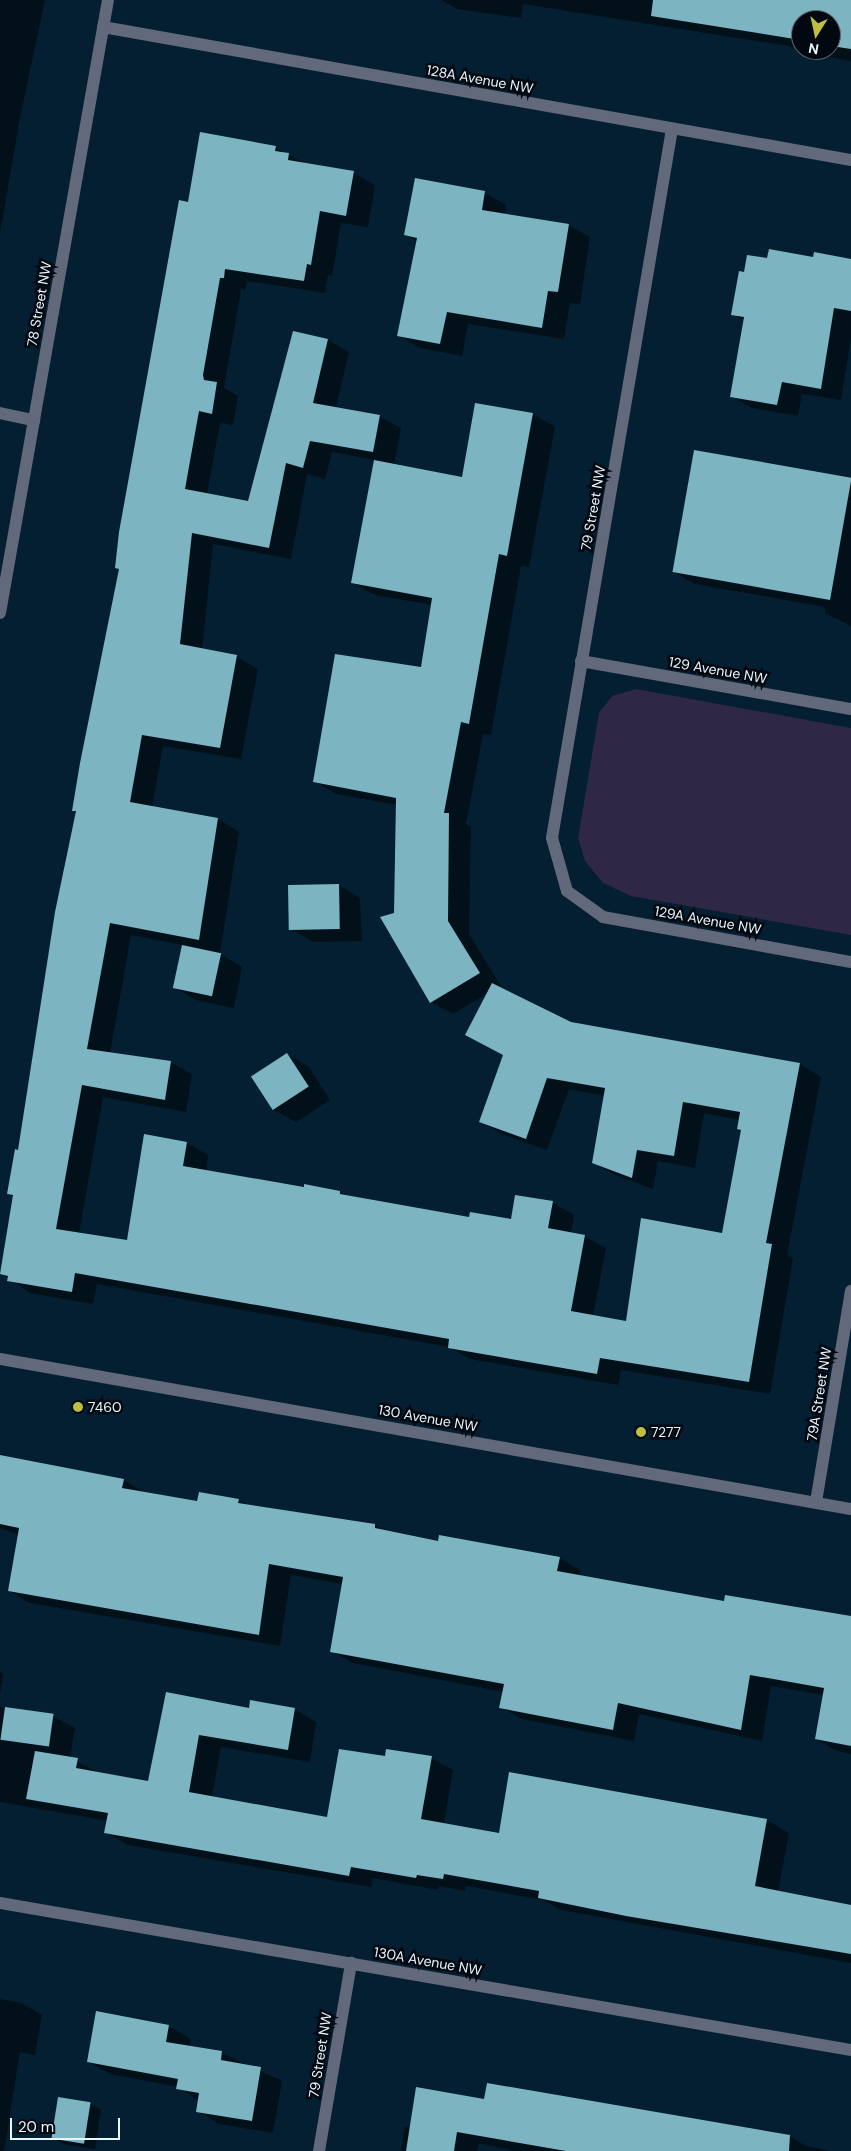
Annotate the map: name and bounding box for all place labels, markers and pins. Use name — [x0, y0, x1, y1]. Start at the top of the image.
place label: 7460 — [88, 1399, 122, 1415]
marker: 7460 — [72, 1401, 84, 1413]
place label: 7277 — [651, 1424, 681, 1440]
marker: 7277 — [635, 1426, 647, 1438]

